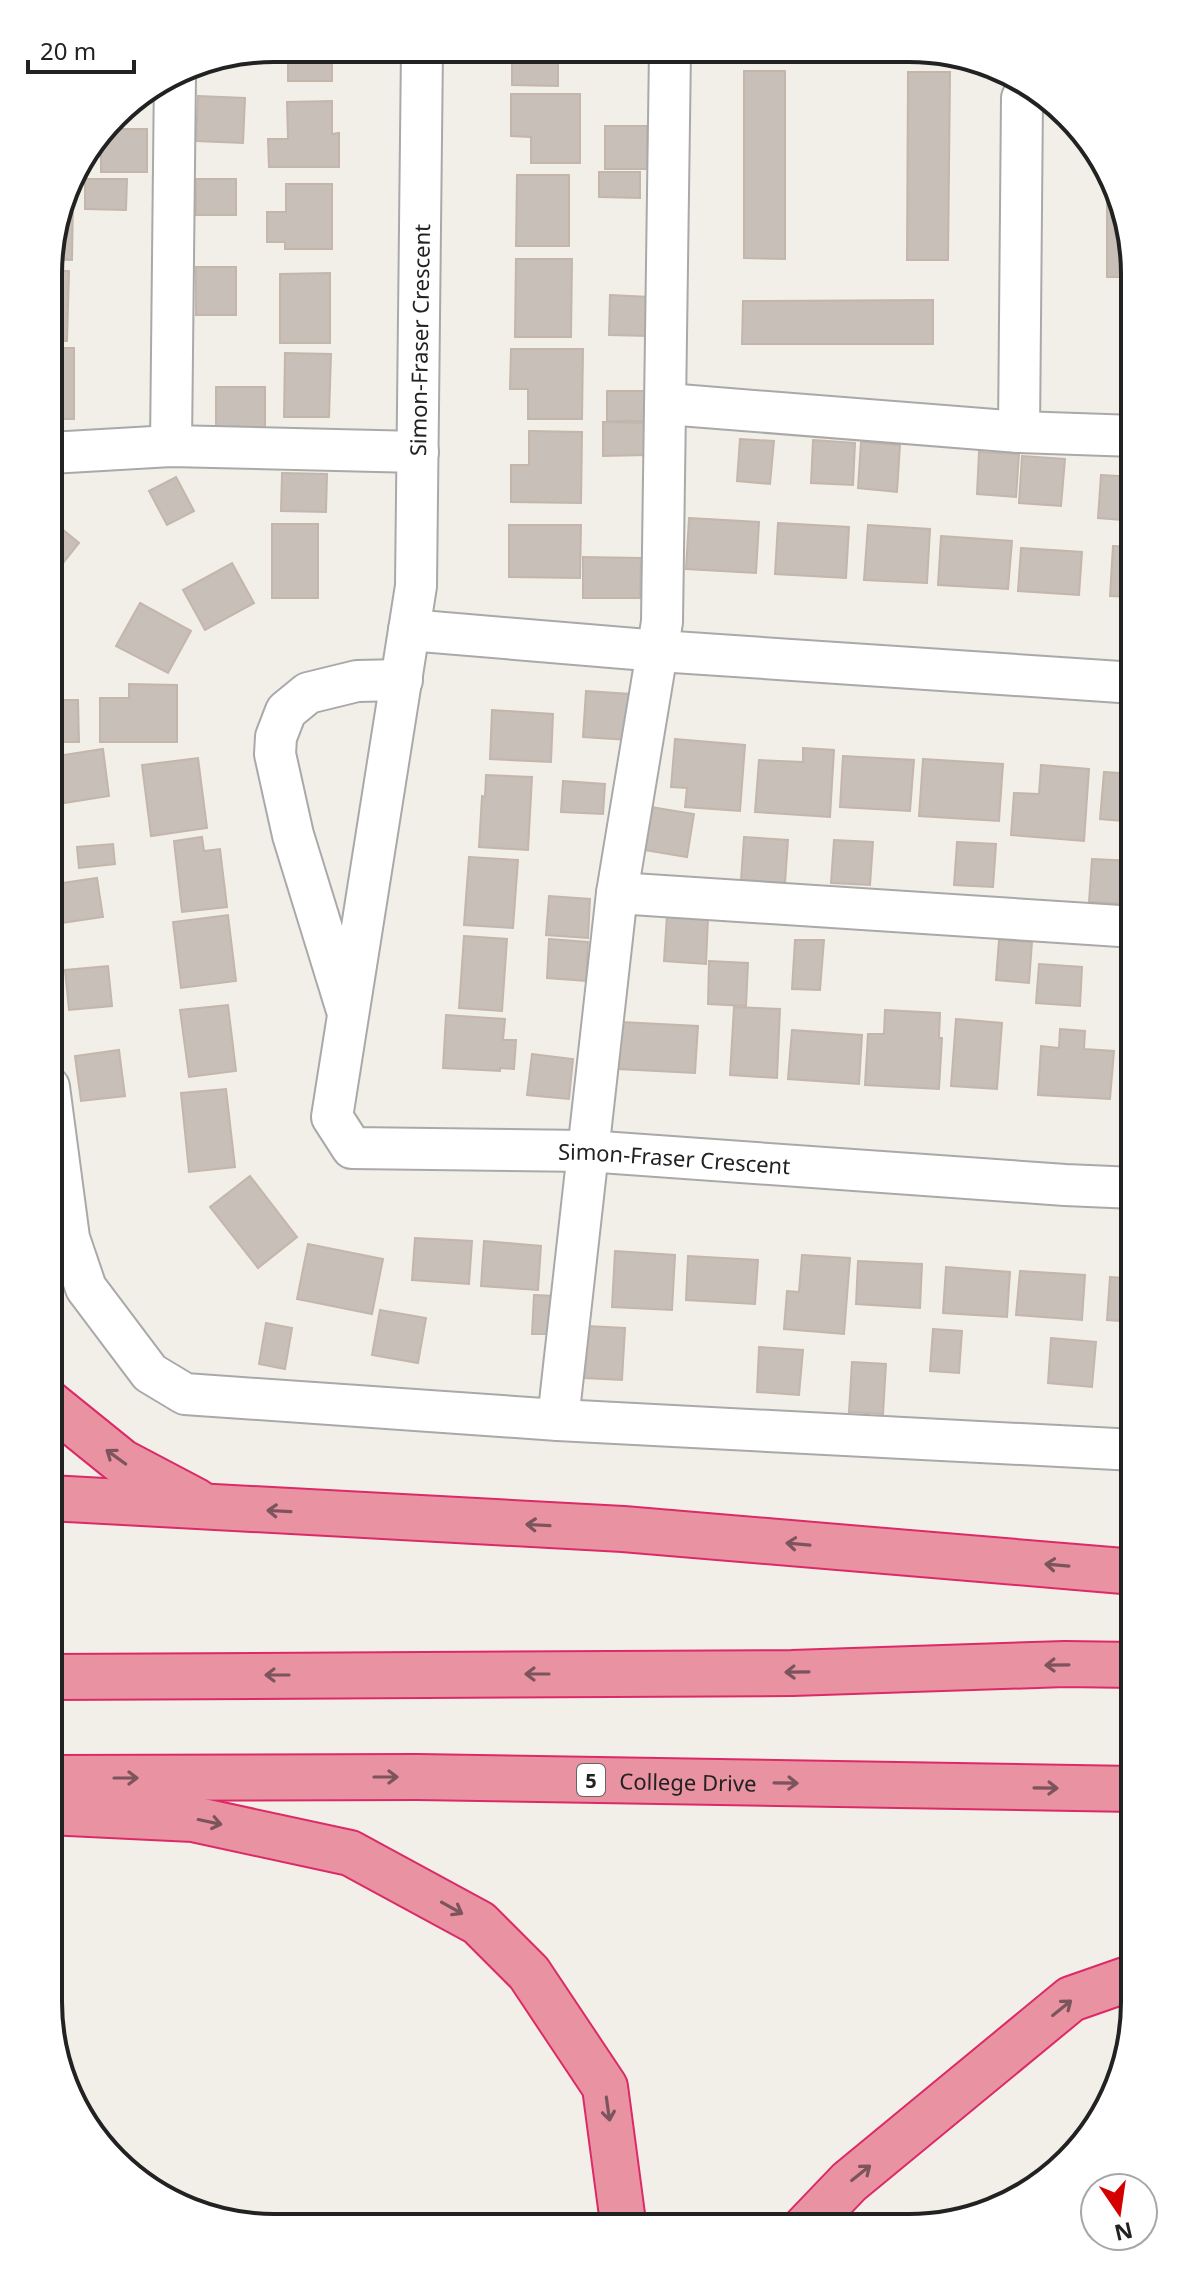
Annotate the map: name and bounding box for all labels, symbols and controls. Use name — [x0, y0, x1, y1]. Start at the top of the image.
scale bar — [28, 24, 134, 74]
text: 20 m — [40, 34, 96, 67]
street label: Simon-Fraser Crescent — [402, 223, 436, 456]
street label: Simon-Fraser Crescent — [558, 1136, 791, 1180]
one-way arrow — [106, 1449, 127, 1466]
one-way arrow — [266, 1503, 293, 1518]
one-way arrow — [525, 1517, 552, 1532]
one-way arrow — [785, 1536, 812, 1551]
one-way arrow — [1044, 1557, 1071, 1572]
one-way arrow — [1044, 1657, 1071, 1672]
one-way arrow — [784, 1665, 811, 1680]
one-way arrow — [524, 1666, 551, 1682]
one-way arrow — [264, 1667, 291, 1682]
road number: 5 — [577, 1764, 605, 1796]
street label: College Drive — [619, 1765, 757, 1798]
one-way arrow — [372, 1769, 399, 1785]
one-way arrow — [112, 1770, 139, 1786]
one-way arrow — [772, 1776, 799, 1791]
one-way arrow — [1032, 1780, 1059, 1796]
one-way arrow — [196, 1815, 222, 1830]
one-way arrow — [440, 1901, 463, 1917]
one-way arrow — [1051, 1999, 1071, 2017]
one-way arrow — [601, 2096, 616, 2121]
one-way arrow — [850, 2164, 870, 2182]
north arrow — [1079, 2172, 1159, 2252]
text: N — [1112, 2216, 1136, 2249]

